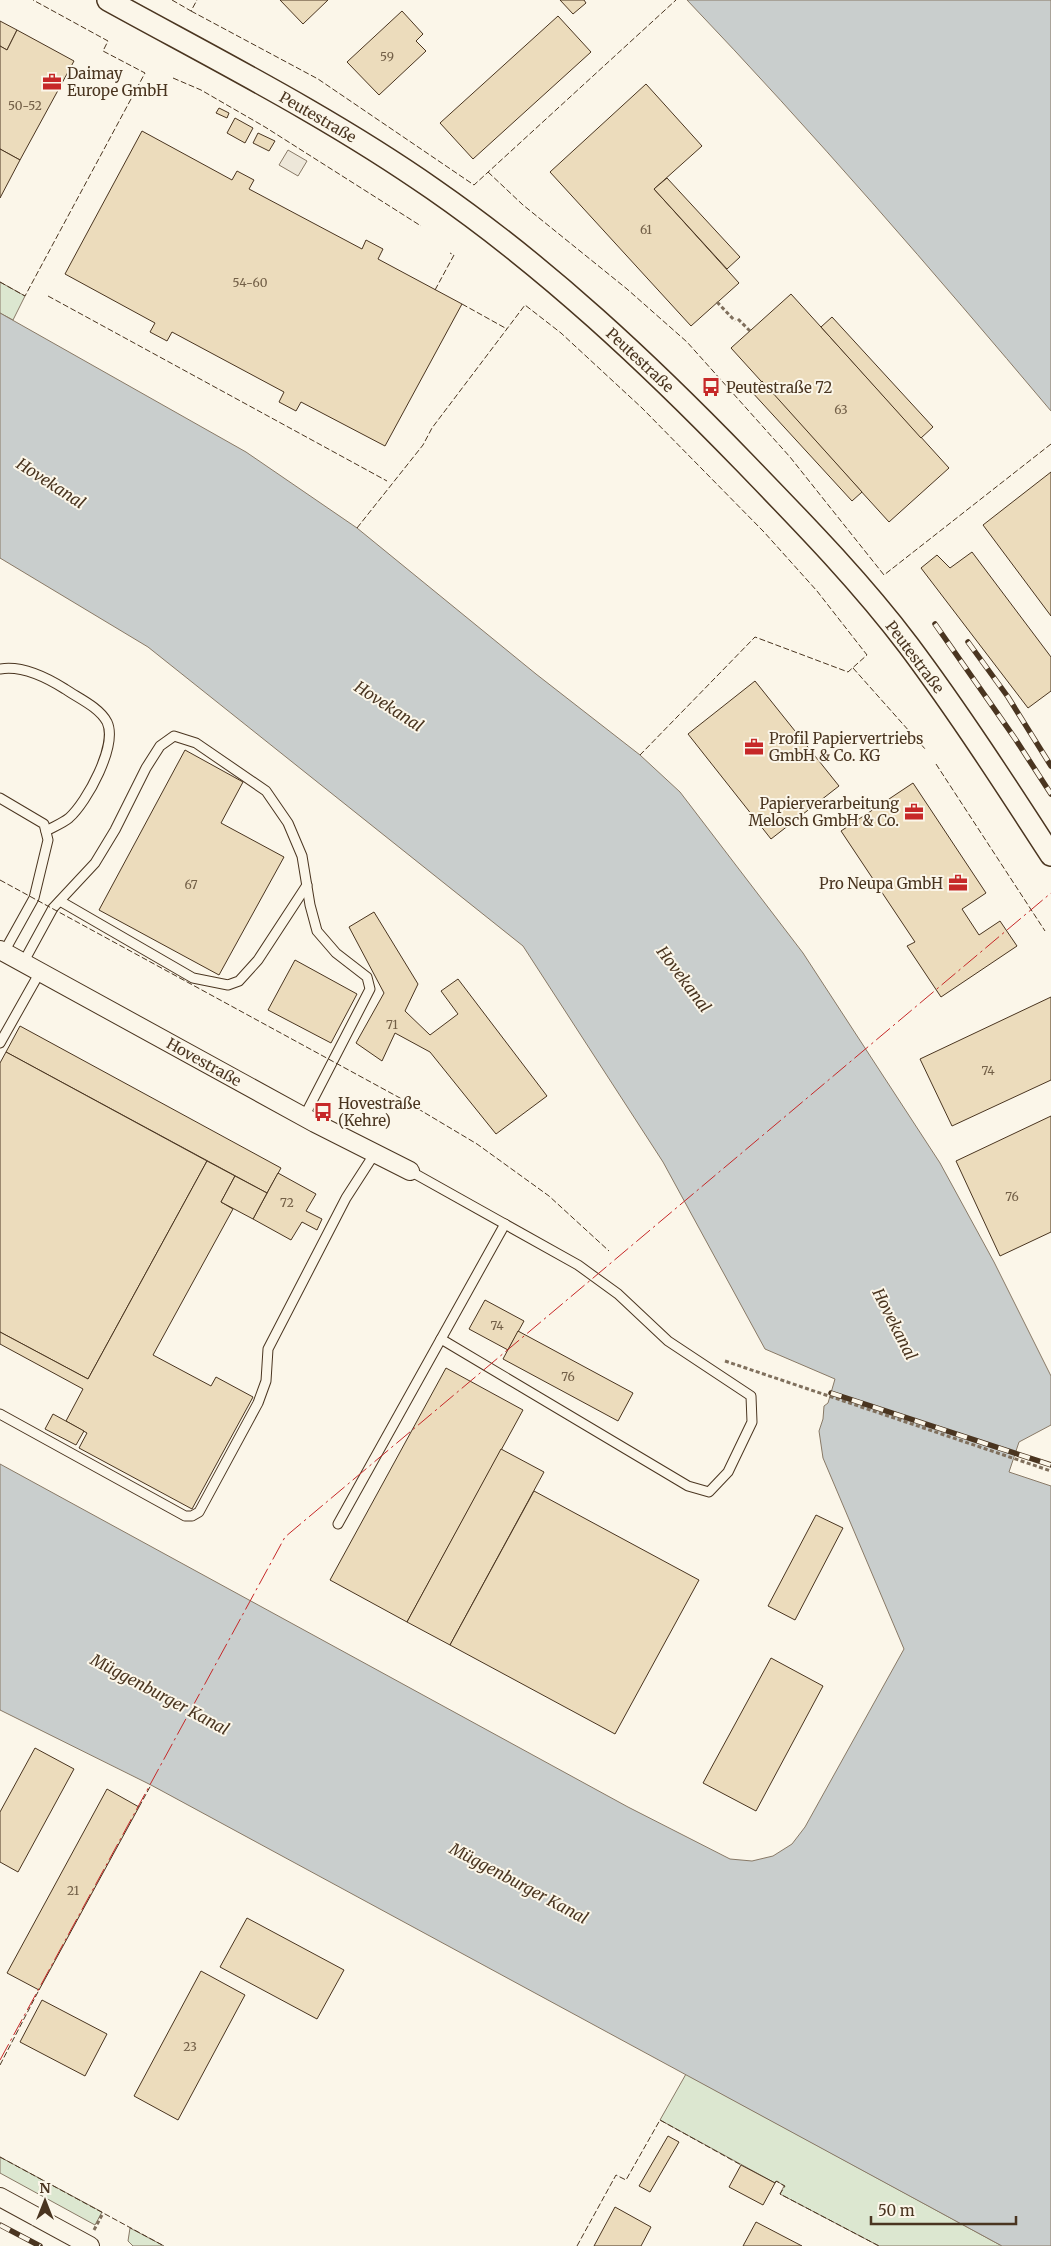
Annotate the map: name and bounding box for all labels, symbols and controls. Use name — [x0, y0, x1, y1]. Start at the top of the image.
house number: 59 — [380, 49, 394, 64]
place label: Daimay Europe GmbH — [67, 64, 168, 100]
office icon: Daimay Europe GmbH — [41, 71, 63, 93]
street label: Peutestraße — [276, 87, 360, 147]
house number: 50-52 — [8, 98, 42, 113]
house number: 61 — [640, 222, 652, 237]
house number: 54-60 — [232, 275, 268, 290]
street label: Peutestraße — [602, 324, 678, 396]
bus stop icon: Peutestraße 72 — [700, 376, 722, 398]
place label: Peutestraße 72 — [726, 378, 833, 397]
house number: 63 — [834, 402, 848, 417]
water label: Hovekanal — [12, 453, 89, 513]
street label: Peutestraße — [882, 617, 948, 697]
water label: Hovekanal — [350, 676, 427, 736]
place label: Profil Papiervertriebs GmbH & Co. KG — [769, 729, 923, 765]
office icon: Profil Papiervertriebs GmbH & Co. KG — [743, 736, 765, 758]
place label: Papierverarbeitung Melosch GmbH & Co. — [748, 794, 899, 830]
office icon: Papierverarbeitung Melosch GmbH & Co. — [903, 801, 925, 823]
office icon: Pro Neupa GmbH — [947, 872, 969, 894]
place label: Pro Neupa GmbH — [819, 874, 943, 893]
house number: 67 — [184, 877, 198, 892]
water label: Hovekanal — [652, 941, 716, 1016]
house number: 71 — [386, 1017, 399, 1032]
street label: Hovestraße — [163, 1034, 245, 1090]
house number: 74 — [981, 1063, 995, 1078]
place label: Hovestraße (Kehre) — [338, 1094, 421, 1130]
bus stop icon: Hovestraße (Kehre) — [312, 1101, 334, 1123]
house number: 76 — [1005, 1189, 1019, 1204]
house number: 72 — [280, 1195, 294, 1210]
water label: Hovekanal — [868, 1284, 922, 1364]
house number: 74 — [490, 1318, 504, 1333]
house number: 76 — [561, 1369, 575, 1384]
water label: Müggenburger Kanal — [86, 1649, 233, 1739]
water label: Müggenburger Kanal — [445, 1838, 592, 1928]
house number: 21 — [67, 1883, 80, 1898]
house number: 23 — [183, 2039, 197, 2054]
north arrow — [20, 2176, 70, 2226]
text: N — [39, 2179, 51, 2197]
scale bar — [871, 2194, 1016, 2226]
text: 50 m — [878, 2201, 915, 2220]

